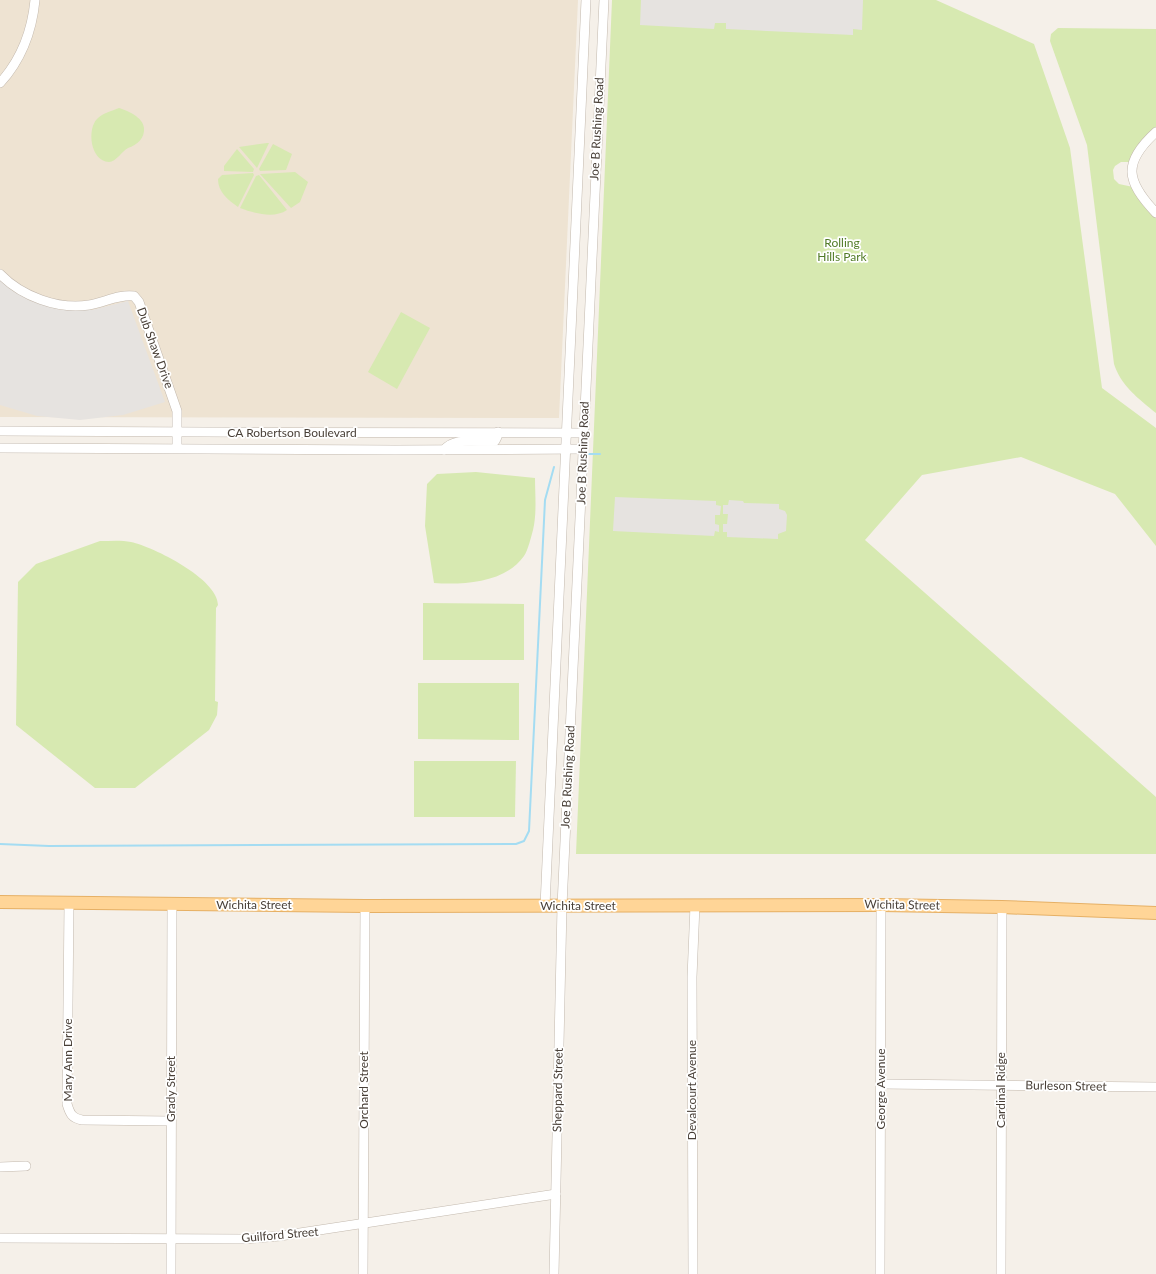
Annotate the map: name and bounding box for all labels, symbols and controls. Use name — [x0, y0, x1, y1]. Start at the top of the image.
street label: Joe B Rushing Road — [586, 77, 607, 181]
park label: Rolling Hills Park — [817, 235, 868, 264]
street label: Dub Shaw Drive — [134, 305, 177, 391]
street label: Joe B Rushing Road — [573, 401, 592, 505]
street label: CA Robertson Boulevard — [227, 425, 357, 440]
street label: Joe B Rushing Road — [557, 725, 578, 829]
street label: Wichita Street — [864, 896, 941, 913]
street label: Wichita Street — [216, 897, 292, 912]
street label: Wichita Street — [540, 898, 616, 913]
street label: Mary Ann Drive — [60, 1018, 75, 1102]
street label: Devalcourt Avenue — [684, 1040, 699, 1140]
street label: Sheppard Street — [549, 1047, 566, 1132]
street label: George Avenue — [873, 1049, 888, 1129]
street label: Orchard Street — [356, 1051, 371, 1129]
street label: Cardinal Ridge — [993, 1052, 1008, 1128]
street label: Grady Street — [163, 1055, 178, 1122]
street label: Burleson Street — [1025, 1077, 1107, 1094]
street label: Guilford Street — [241, 1224, 320, 1245]

